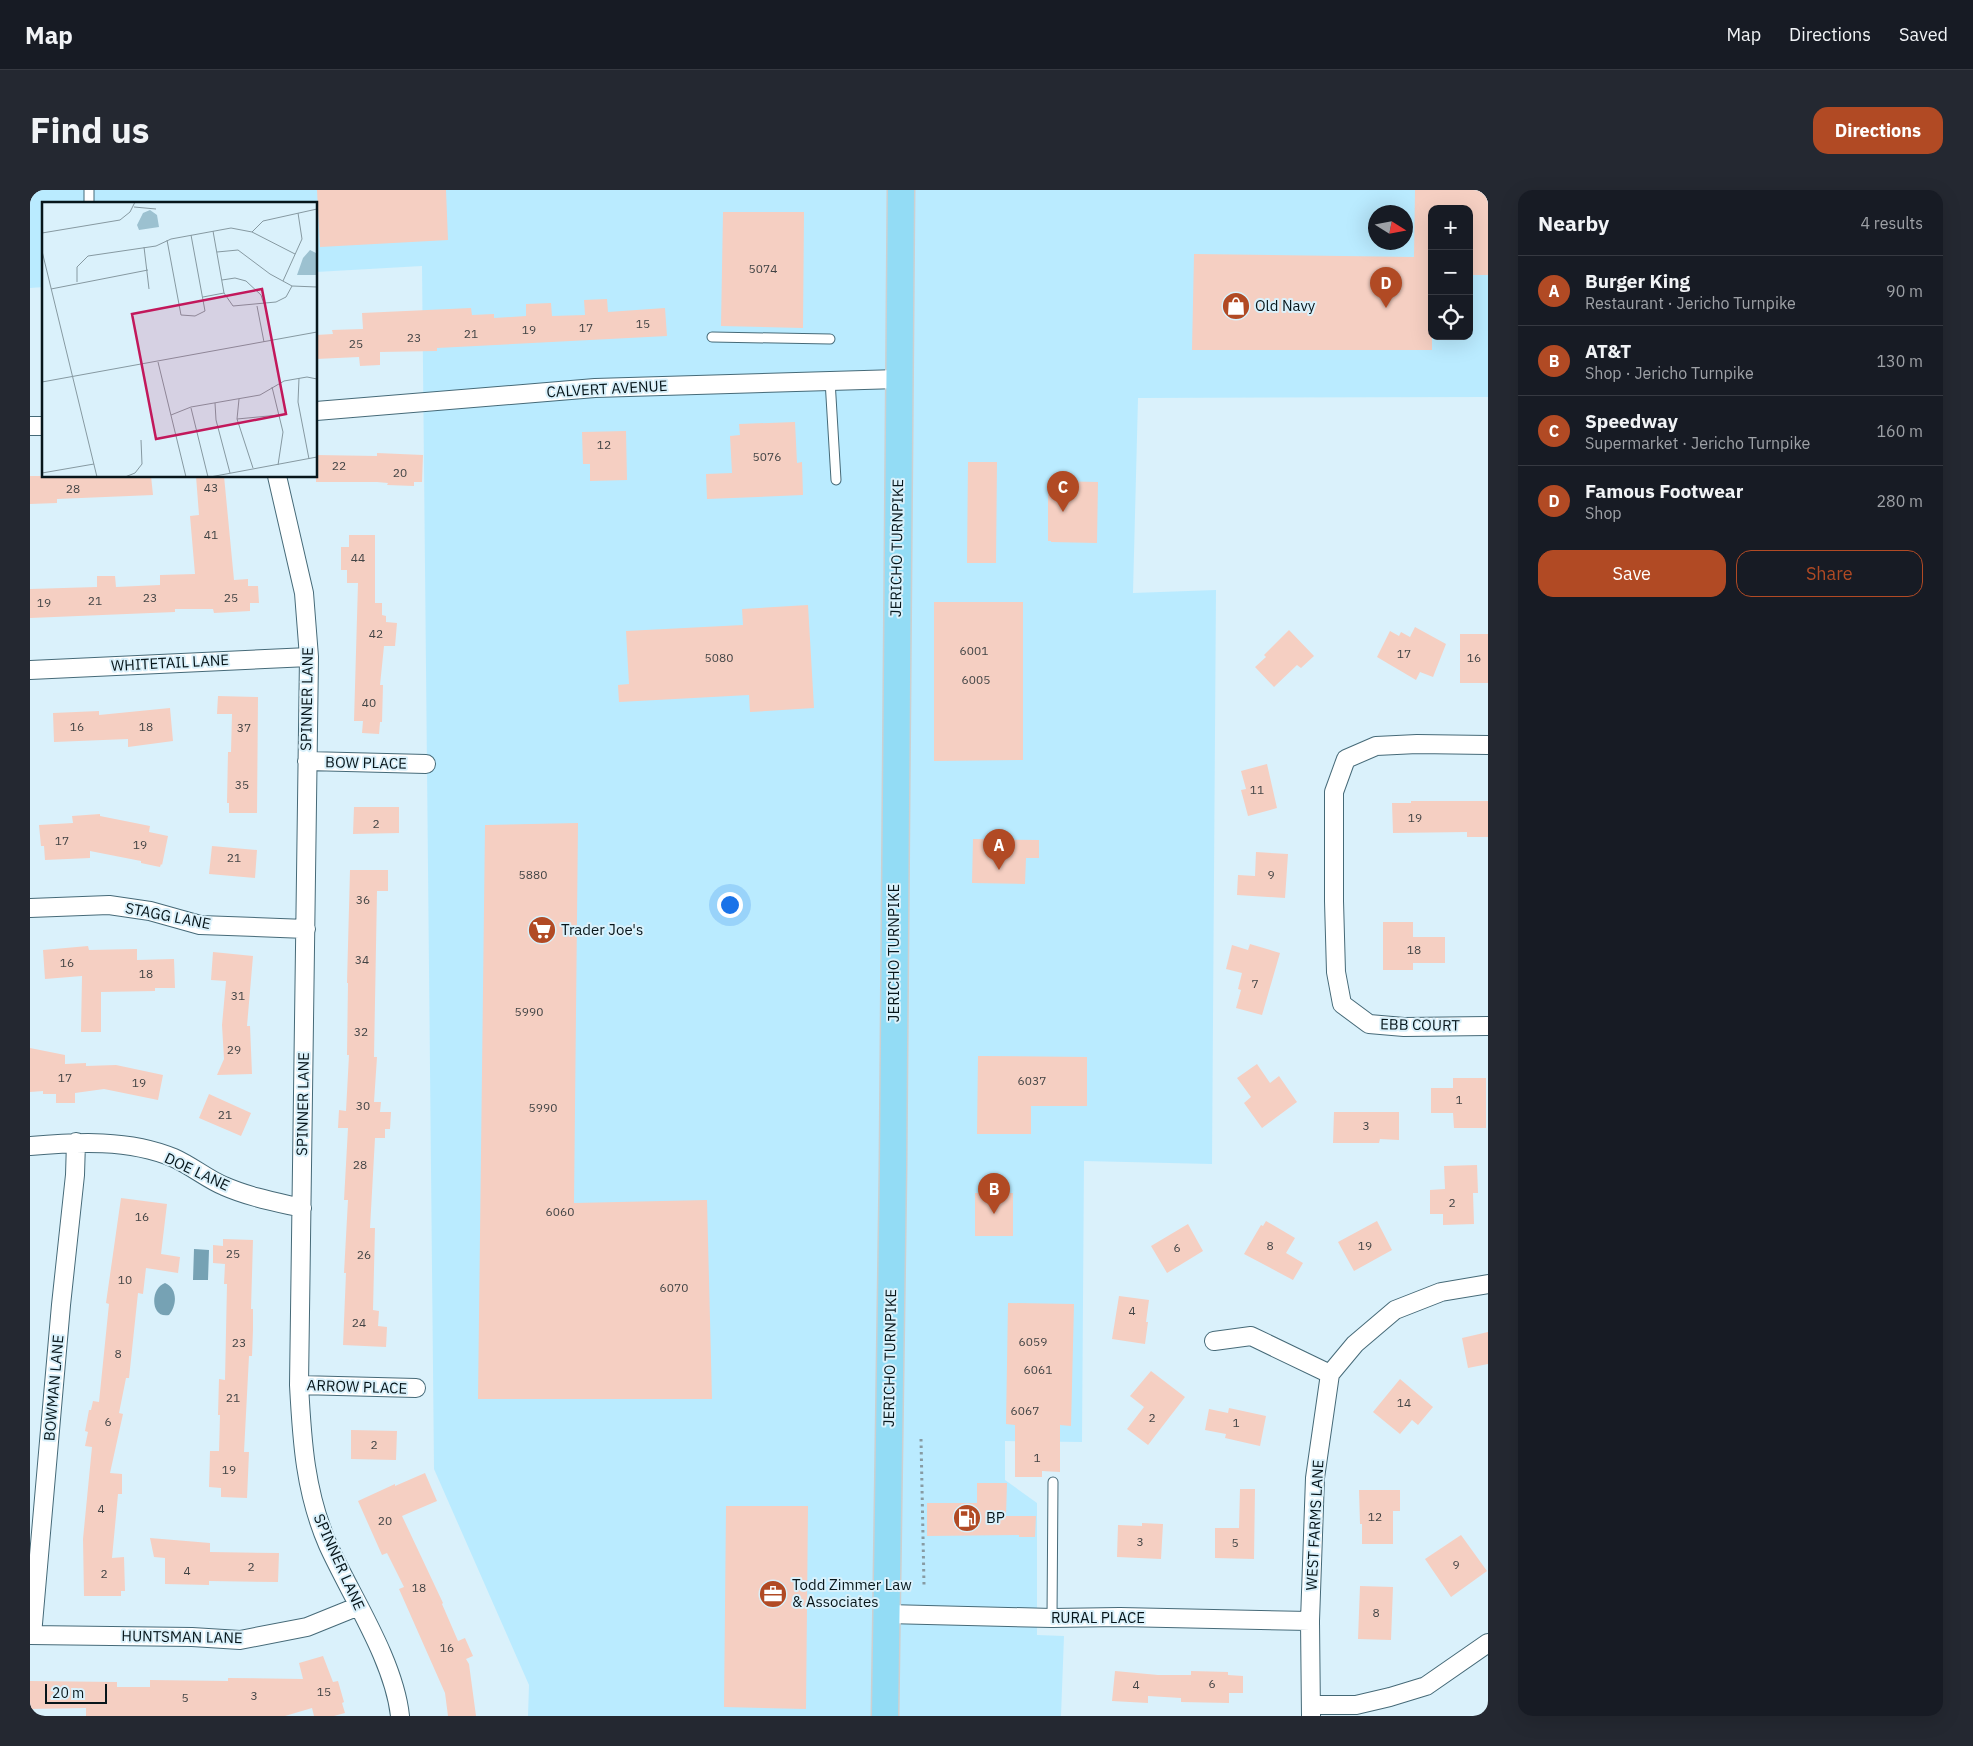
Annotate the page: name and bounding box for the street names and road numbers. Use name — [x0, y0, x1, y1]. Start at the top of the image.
street label: CALVERT AVENUE — [546, 376, 668, 401]
street label: JERICHO TURNPIKE — [886, 479, 907, 617]
street label: SPINNER LANE — [296, 647, 317, 751]
street label: WHITETAIL LANE — [110, 650, 230, 675]
street label: BOW PLACE — [325, 752, 407, 773]
street label: JERICHO TURNPIKE — [884, 884, 903, 1022]
street label: STAGG LANE — [124, 898, 212, 933]
street label: EBB COURT — [1380, 1014, 1460, 1035]
street label: SPINNER LANE — [292, 1052, 313, 1156]
street label: DOE LANE — [162, 1148, 233, 1195]
street label: JERICHO TURNPIKE — [879, 1289, 900, 1427]
street label: BOWMAN LANE — [39, 1334, 68, 1442]
street label: ARROW PLACE — [306, 1375, 408, 1398]
street label: WEST FARMS LANE — [1302, 1459, 1327, 1591]
street label: SPINNER LANE — [310, 1511, 369, 1613]
street label: RURAL PLACE — [1051, 1608, 1145, 1627]
street label: HUNTSMAN LANE — [121, 1626, 243, 1647]

